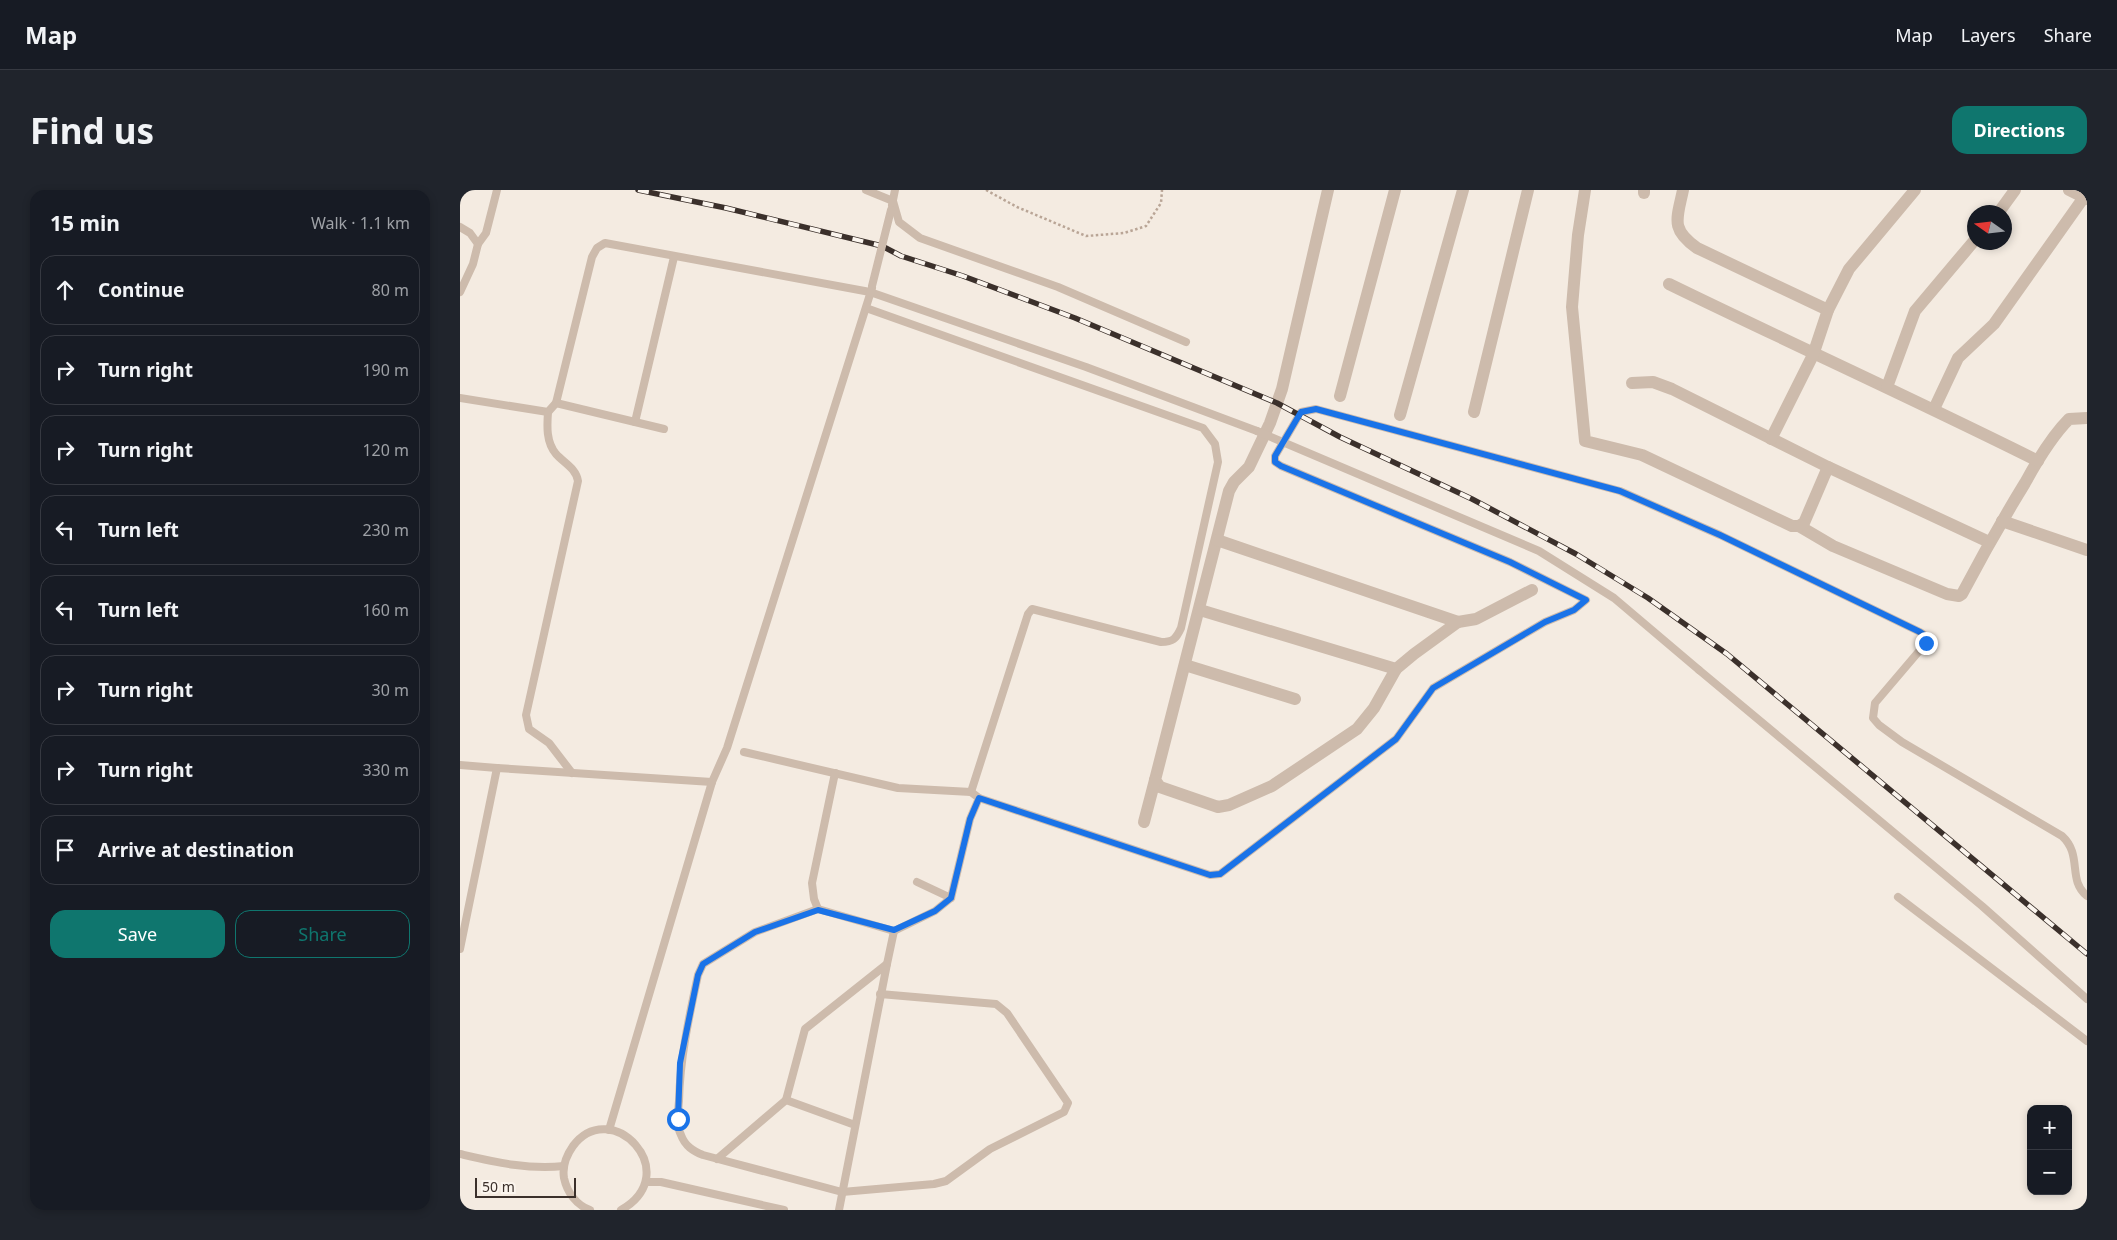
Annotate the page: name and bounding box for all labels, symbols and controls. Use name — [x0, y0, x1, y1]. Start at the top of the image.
text: Map — [25, 18, 77, 51]
text: Map — [1895, 23, 1933, 47]
text: Layers — [1961, 23, 2016, 47]
text: Share — [2044, 23, 2092, 47]
button: Directions — [1952, 106, 2087, 154]
text: Find us — [30, 107, 154, 154]
north arrow — [1967, 205, 2012, 250]
text: 15 min — [50, 209, 120, 237]
text: Walk · 1.1 km — [311, 212, 410, 234]
icon: ahead — [51, 276, 79, 304]
text: Continue — [98, 277, 184, 303]
text: 80 m — [372, 279, 409, 301]
icon: right — [51, 356, 79, 384]
text: Turn right — [98, 357, 193, 383]
text: 190 m — [362, 359, 409, 381]
icon: right — [51, 436, 79, 464]
text: Turn right — [98, 437, 193, 463]
text: 120 m — [362, 439, 409, 461]
icon: left — [51, 516, 79, 544]
text: Turn left — [98, 517, 179, 543]
text: 230 m — [362, 519, 409, 541]
icon: left — [51, 596, 79, 624]
text: Turn left — [98, 597, 179, 623]
text: 160 m — [362, 599, 409, 621]
route end — [1915, 632, 1938, 655]
icon: right — [51, 676, 79, 704]
text: Turn right — [98, 677, 193, 703]
text: 30 m — [372, 679, 409, 701]
icon: right — [51, 756, 79, 784]
text: Turn right — [98, 757, 193, 783]
text: 330 m — [362, 759, 409, 781]
icon: arrive — [51, 836, 79, 864]
text: Arrive at destination — [98, 837, 294, 863]
button: Save — [50, 910, 225, 958]
button: Share — [235, 910, 410, 958]
map controls — [2027, 1105, 2072, 1195]
button: + — [2027, 1105, 2072, 1150]
route start — [667, 1108, 690, 1131]
button: − — [2027, 1150, 2072, 1195]
scale bar — [475, 1175, 576, 1198]
text: 50 m — [482, 1177, 515, 1196]

